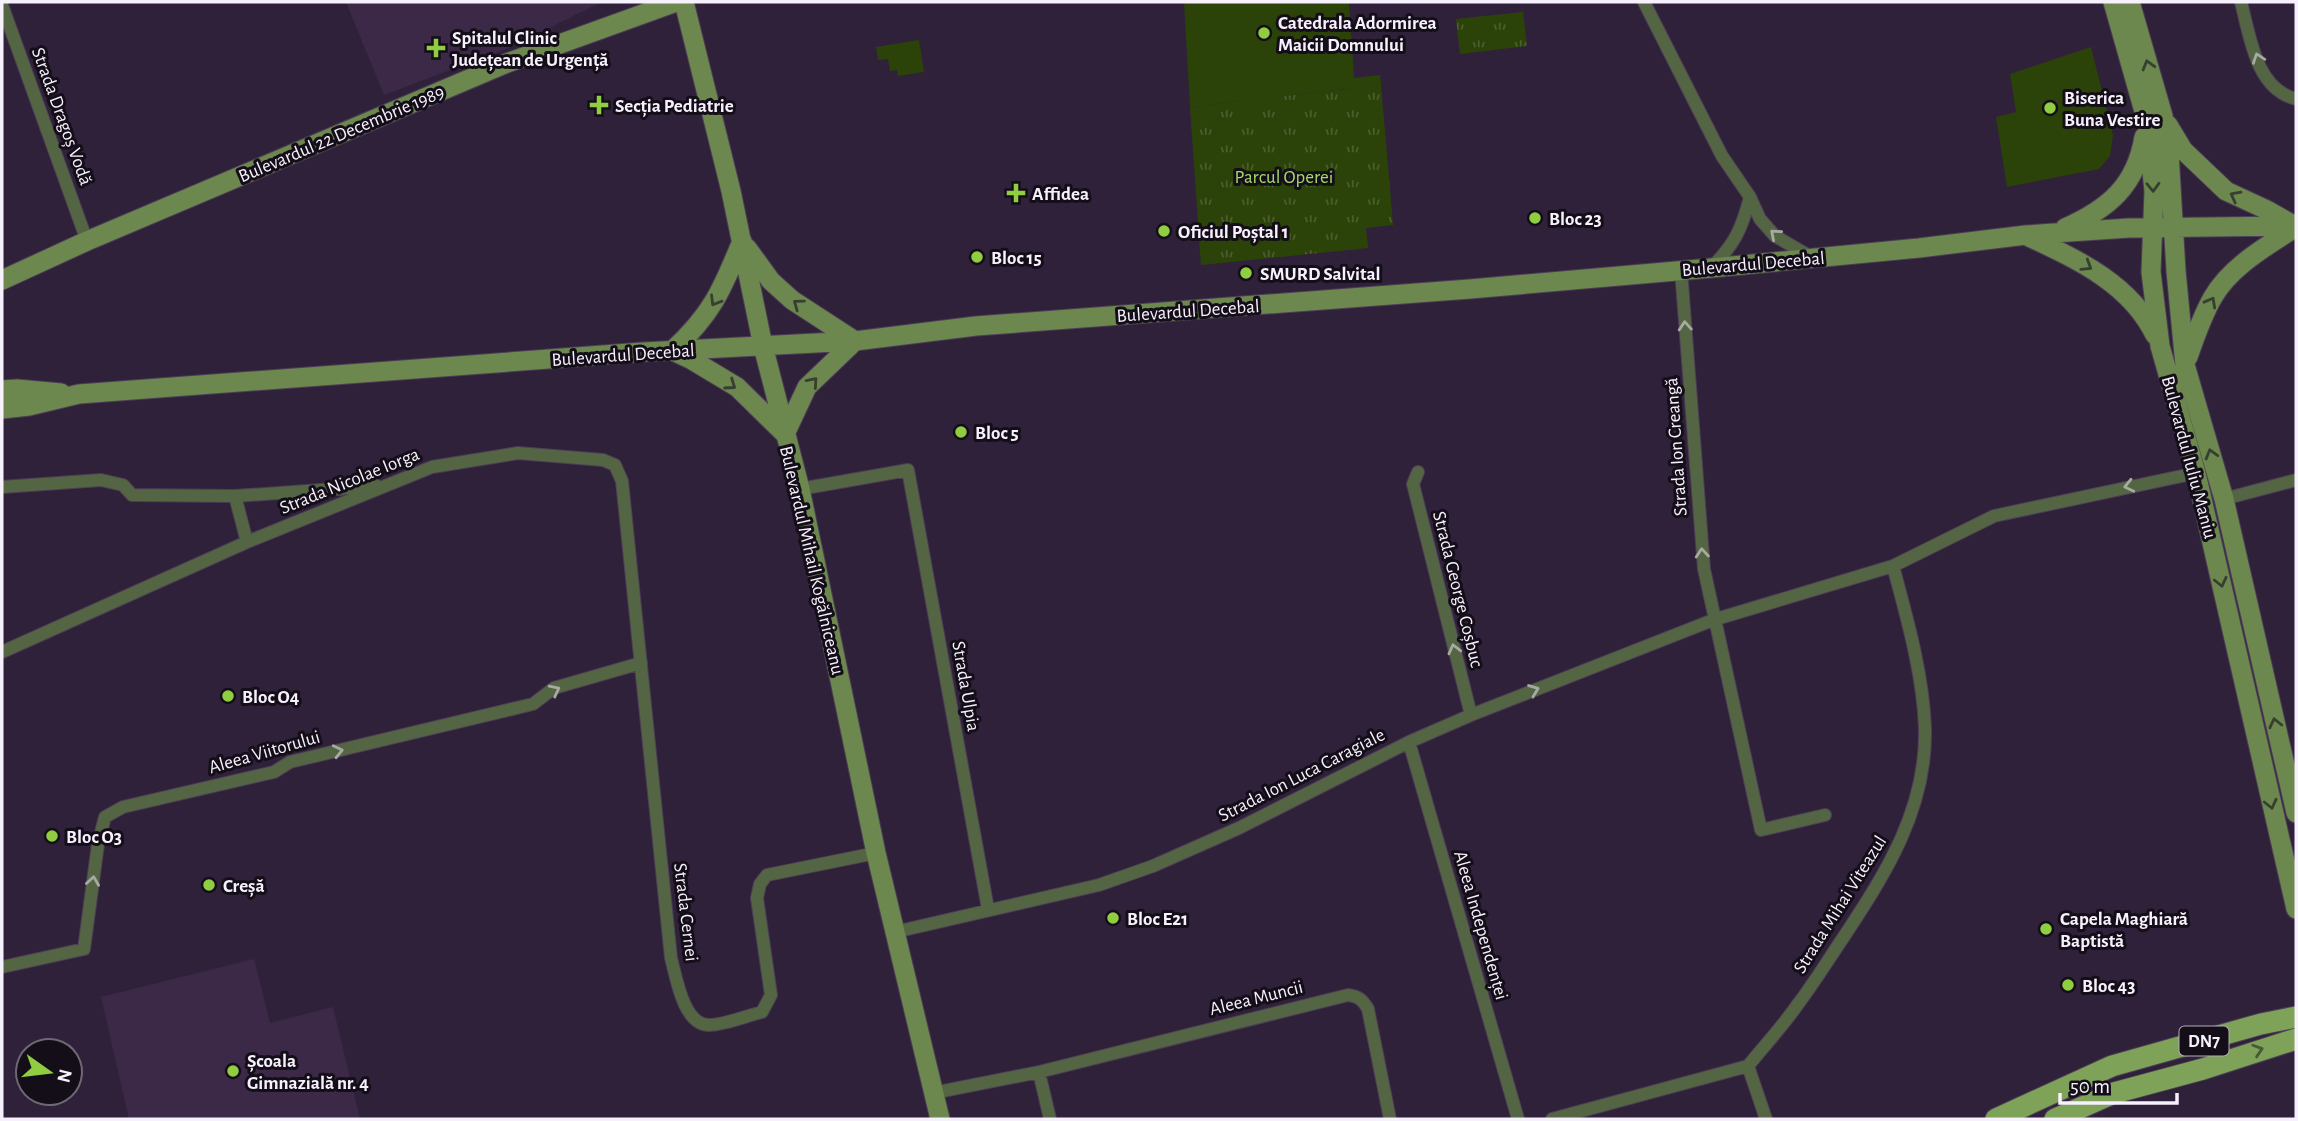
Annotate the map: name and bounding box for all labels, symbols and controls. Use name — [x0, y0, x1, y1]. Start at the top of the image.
place label: Catedrala Adormirea Maicii Domnului — [1278, 14, 1437, 55]
marker: Catedrala Adormirea Maicii Domnului — [1256, 25, 1272, 41]
place label: Spitalul Clinic Județean de Urgență — [452, 29, 608, 72]
marker: Spitalul Clinic Județean de Urgență — [426, 38, 446, 58]
street label: Strada Dragoș Vodă — [27, 45, 95, 188]
one-way arrow — [2252, 52, 2266, 64]
one-way arrow — [2142, 59, 2156, 71]
street label: Bulevardul 22 Decembrie 1989 — [236, 82, 447, 186]
place label: Biserica Buna Vestire — [2064, 89, 2160, 130]
marker: Secția Pediatrie — [589, 95, 609, 115]
place label: Secția Pediatrie — [615, 97, 734, 118]
marker: Biserica Buna Vestire — [2042, 100, 2058, 116]
park label: Parcul Operei — [1235, 168, 1333, 187]
marker: Affidea — [1006, 183, 1026, 203]
one-way arrow — [2145, 183, 2161, 193]
place label: Affidea — [1032, 185, 1089, 204]
one-way arrow — [2230, 191, 2242, 204]
marker: Bloc 23 — [1527, 210, 1543, 226]
place label: Bloc 23 — [1549, 210, 1602, 229]
marker: Oficiul Poștal 1 — [1156, 223, 1172, 239]
place label: Oficiul Poștal 1 — [1178, 223, 1289, 243]
one-way arrow — [1770, 230, 1783, 242]
marker: Bloc 15 — [969, 249, 985, 265]
place label: Bloc 15 — [991, 249, 1042, 268]
street label: Bulevardul Decebal — [1681, 249, 1825, 280]
one-way arrow — [2079, 258, 2092, 271]
marker: SMURD Salvital — [1238, 265, 1254, 281]
place label: SMURD Salvital — [1260, 265, 1381, 284]
one-way arrow — [710, 294, 723, 307]
street label: Bulevardul Decebal — [1116, 297, 1260, 326]
one-way arrow — [2203, 297, 2216, 309]
one-way arrow — [793, 299, 806, 312]
one-way arrow — [1678, 320, 1693, 331]
street label: Bulevardul Decebal — [551, 341, 695, 370]
street label: Bulevardul Iuliu Maniu — [2158, 374, 2219, 541]
one-way arrow — [723, 376, 736, 389]
street label: Strada Ion Creangă — [1662, 377, 1691, 517]
one-way arrow — [805, 378, 817, 391]
marker: Bloc 5 — [953, 424, 969, 440]
place label: Bloc 5 — [975, 424, 1019, 443]
street label: Bulevardul Mihail Kogălniceanu — [776, 444, 847, 677]
street label: Strada Nicolae Iorga — [277, 445, 422, 518]
one-way arrow — [2205, 448, 2219, 460]
one-way arrow — [2123, 478, 2135, 492]
street label: Strada George Coșbuc — [1428, 509, 1486, 670]
one-way arrow — [1695, 547, 1710, 558]
one-way arrow — [2212, 576, 2227, 588]
street label: Strada Ulpia — [948, 640, 983, 733]
one-way arrow — [1448, 643, 1462, 655]
one-way arrow — [548, 684, 561, 698]
one-way arrow — [1528, 685, 1540, 699]
marker: Bloc O4 — [220, 688, 236, 704]
place label: Bloc O4 — [242, 688, 300, 707]
one-way arrow — [2269, 717, 2284, 729]
street label: Strada Ion Luca Caragiale — [1215, 725, 1388, 826]
street label: Aleea Viitorului — [207, 727, 322, 777]
one-way arrow — [332, 744, 344, 759]
one-way arrow — [2263, 798, 2277, 810]
marker: Bloc O3 — [44, 828, 60, 844]
place label: Bloc O3 — [66, 828, 122, 847]
street label: Strada Mihai Viteazul — [1790, 833, 1890, 977]
street label: Aleea Independenței — [1449, 849, 1511, 1002]
street label: Strada Cernei — [670, 862, 701, 963]
one-way arrow — [85, 875, 100, 887]
marker: Creșă — [201, 877, 217, 893]
place label: Creșă — [223, 877, 265, 897]
marker: Bloc E21 — [1105, 910, 1121, 926]
place label: Bloc E21 — [1127, 910, 1188, 929]
place label: Capela Maghiară Baptistă — [2060, 910, 2188, 951]
marker: Capela Maghiară Baptistă — [2038, 921, 2054, 937]
marker: Bloc 43 — [2060, 977, 2076, 993]
place label: Bloc 43 — [2082, 977, 2135, 996]
street label: Aleea Muncii — [1208, 978, 1305, 1019]
road number: DN7 — [2180, 1026, 2228, 1056]
north arrow — [14, 1037, 84, 1107]
one-way arrow — [2252, 1044, 2264, 1058]
place label: Școala Gimnazială nr. 4 — [247, 1052, 369, 1093]
scale bar — [2060, 1062, 2177, 1106]
marker: Școala Gimnazială nr. 4 — [225, 1063, 241, 1079]
text: N — [53, 1067, 75, 1084]
text: 50 m — [2070, 1076, 2110, 1097]

